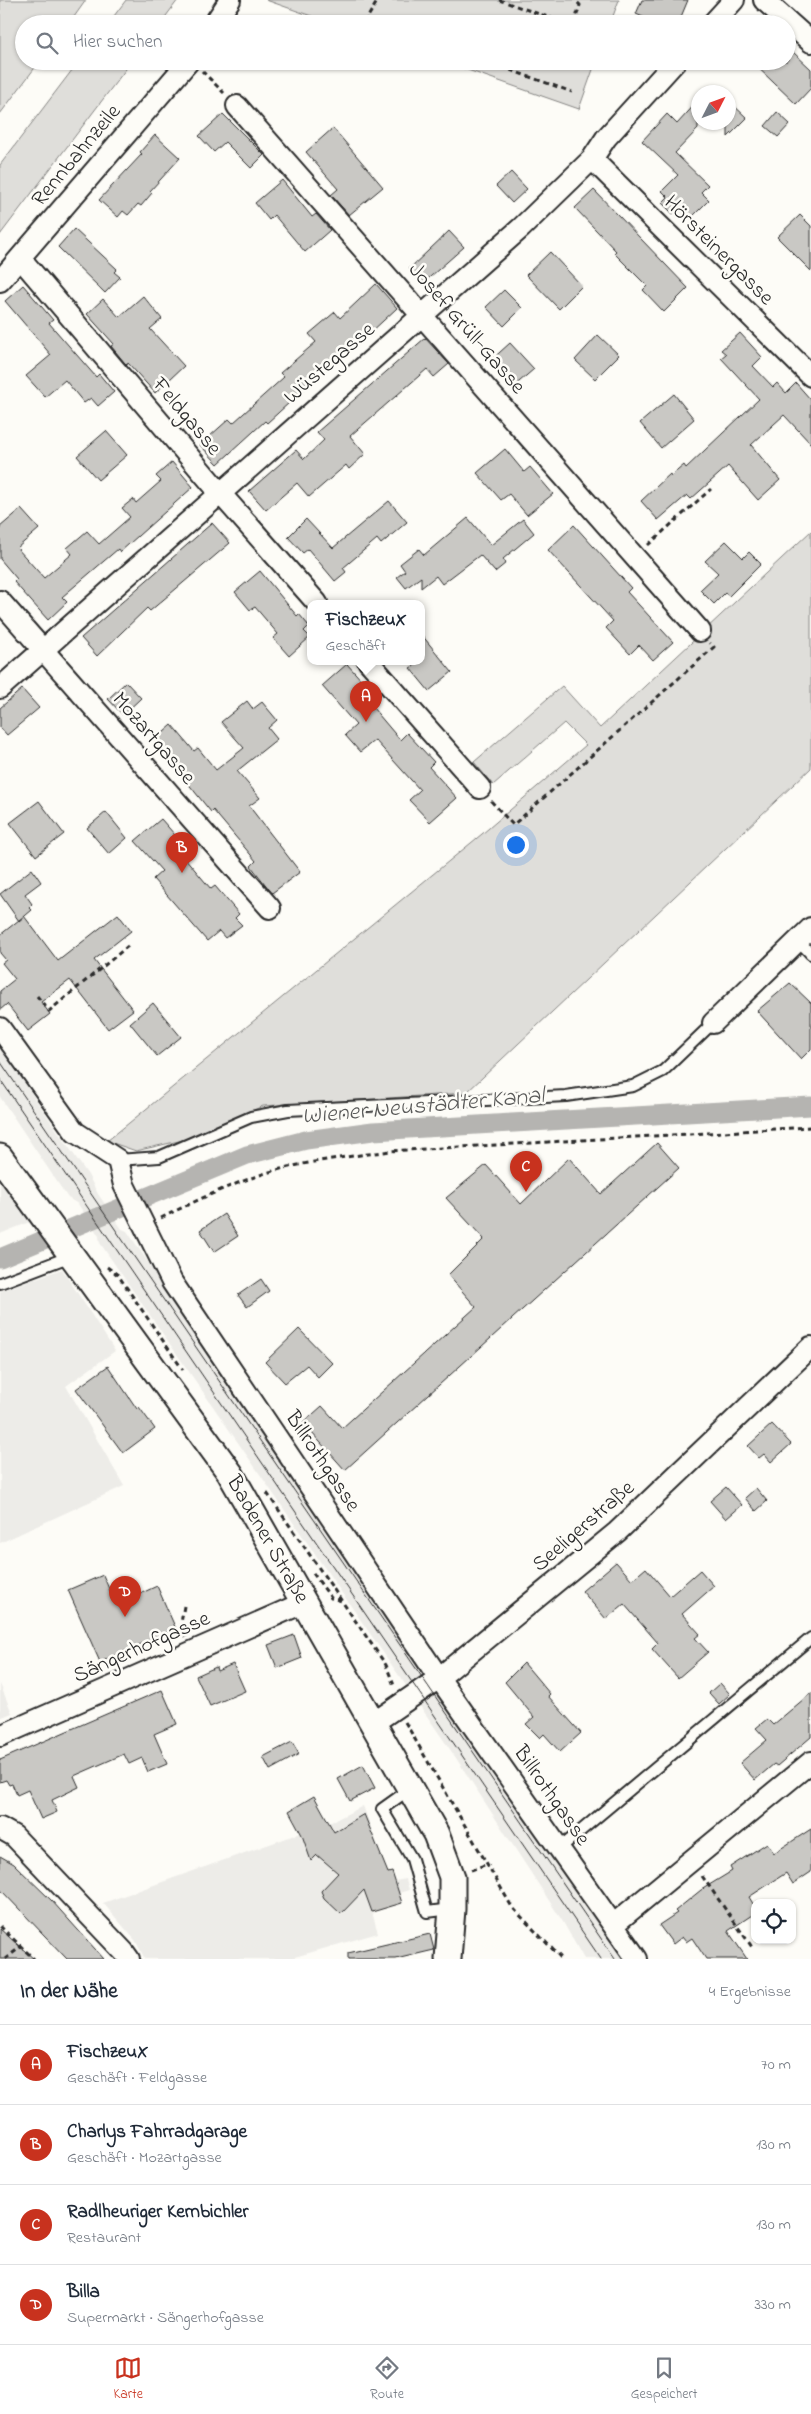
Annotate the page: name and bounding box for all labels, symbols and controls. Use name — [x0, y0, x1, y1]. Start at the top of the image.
search box — [15, 15, 796, 70]
icon: search — [33, 29, 61, 57]
text: Hier suchen — [73, 29, 162, 56]
north arrow — [691, 85, 736, 130]
street label: Rennbahnzeile — [25, 98, 130, 214]
street label: Hörsteinergasse — [655, 188, 781, 314]
street label: Josef Grüll-Gasse — [400, 256, 533, 402]
street label: Wüstegasse — [277, 315, 384, 414]
street label: Feldgasse — [142, 370, 229, 464]
popup — [307, 600, 425, 665]
text: FischzeuX — [325, 607, 407, 634]
text: Geschäft — [325, 634, 386, 658]
pin: A — [350, 681, 382, 722]
street label: Mozartgasse — [103, 685, 203, 793]
pin: B — [166, 832, 198, 873]
your location — [503, 832, 529, 858]
water label: Wiener Neustädter Kanal — [300, 1079, 549, 1135]
pin: C — [510, 1151, 542, 1192]
street label: Billrothgasse — [275, 1404, 368, 1520]
street label: Badener Straße — [217, 1469, 317, 1610]
street label: Seeligerstraße — [526, 1473, 643, 1581]
pin: D — [109, 1576, 141, 1617]
street label: Sängerhofgasse — [68, 1603, 216, 1693]
street label: Billrothgasse — [503, 1738, 598, 1853]
map controls — [751, 1899, 796, 1944]
button: locate — [751, 1899, 796, 1944]
text: In der Nähe — [20, 1977, 118, 2007]
text: 4 Ergebnisse — [709, 1980, 791, 2004]
text: FischzeuX — [67, 2039, 148, 2066]
text: A — [31, 2053, 41, 2077]
text: 70 m — [761, 2053, 791, 2077]
text: Geschäft · Feldgasse — [67, 2066, 207, 2090]
text: Charlys Fahrradgarage — [67, 2119, 247, 2146]
text: B — [31, 2133, 41, 2157]
text: 130 m — [756, 2133, 791, 2157]
text: Geschäft · Mozartgasse — [67, 2146, 222, 2170]
text: Radlheuriger Kernbichler — [67, 2199, 249, 2226]
text: C — [32, 2213, 40, 2237]
text: 130 m — [756, 2213, 791, 2237]
text: Restaurant — [67, 2226, 141, 2250]
text: Billa — [67, 2279, 100, 2306]
text: D — [30, 2293, 42, 2317]
text: 330 m — [754, 2293, 791, 2317]
text: Supermarkt · Sängerhofgasse — [67, 2306, 264, 2330]
tab: Karte — [113, 2354, 143, 2405]
tab: Route — [370, 2354, 404, 2405]
tab: Gespeichert — [631, 2354, 698, 2405]

